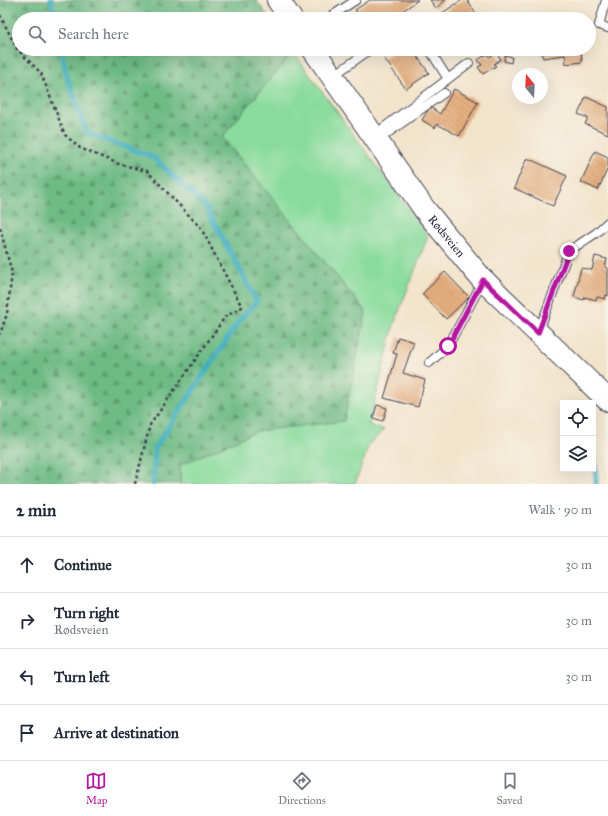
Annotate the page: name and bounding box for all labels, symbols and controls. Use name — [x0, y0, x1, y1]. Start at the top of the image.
search box — [12, 12, 596, 56]
icon: search — [26, 23, 48, 45]
text: Search here — [58, 25, 129, 43]
north arrow — [512, 68, 548, 104]
street label: Rødsveien — [425, 212, 468, 260]
route end — [560, 242, 578, 260]
route start — [439, 337, 457, 355]
map controls — [560, 400, 596, 472]
button: locate — [560, 400, 596, 436]
button: layers — [560, 436, 596, 472]
text: 2 min — [16, 500, 56, 521]
text: Walk · 90 m — [529, 502, 592, 518]
icon: ahead — [16, 554, 38, 576]
text: Continue — [54, 556, 112, 574]
text: 30 m — [566, 557, 592, 573]
text: Turn right — [54, 604, 119, 622]
icon: right — [16, 610, 38, 632]
text: 30 m — [566, 613, 592, 629]
text: Rødsveien — [54, 622, 108, 638]
icon: left — [16, 666, 38, 688]
text: Turn left — [54, 668, 110, 686]
text: 30 m — [566, 669, 592, 685]
icon: arrive — [16, 722, 38, 744]
text: Arrive at destination — [54, 724, 179, 742]
tab: Map — [85, 770, 107, 807]
tab: Directions — [278, 770, 326, 807]
tab: Saved — [496, 770, 523, 807]

